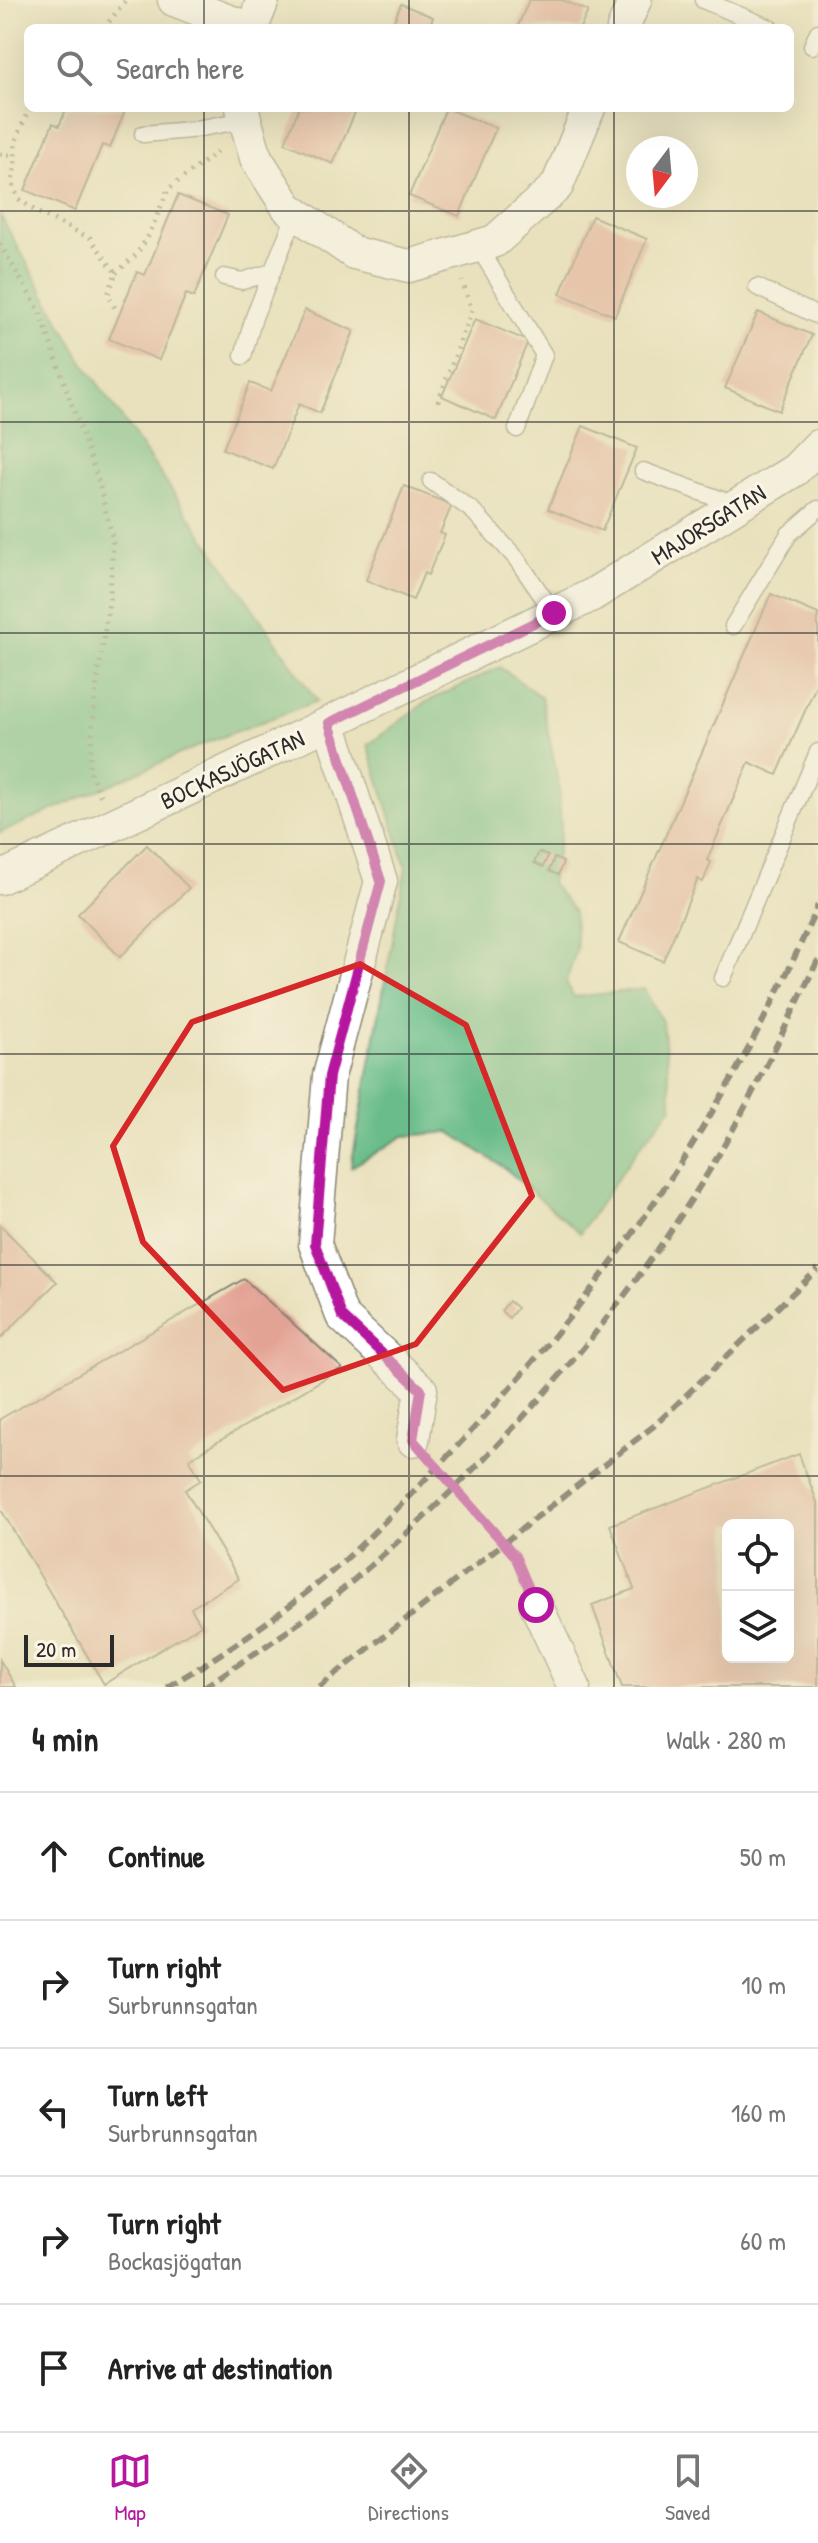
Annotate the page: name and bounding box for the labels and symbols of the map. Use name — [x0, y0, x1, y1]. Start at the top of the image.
north arrow — [626, 136, 698, 208]
street label: MAJORSGATAN — [645, 476, 771, 572]
route end — [536, 595, 572, 631]
street label: BOCKASJÖGATAN — [155, 722, 309, 816]
route start — [518, 1587, 554, 1623]
scale bar — [24, 1631, 114, 1667]

